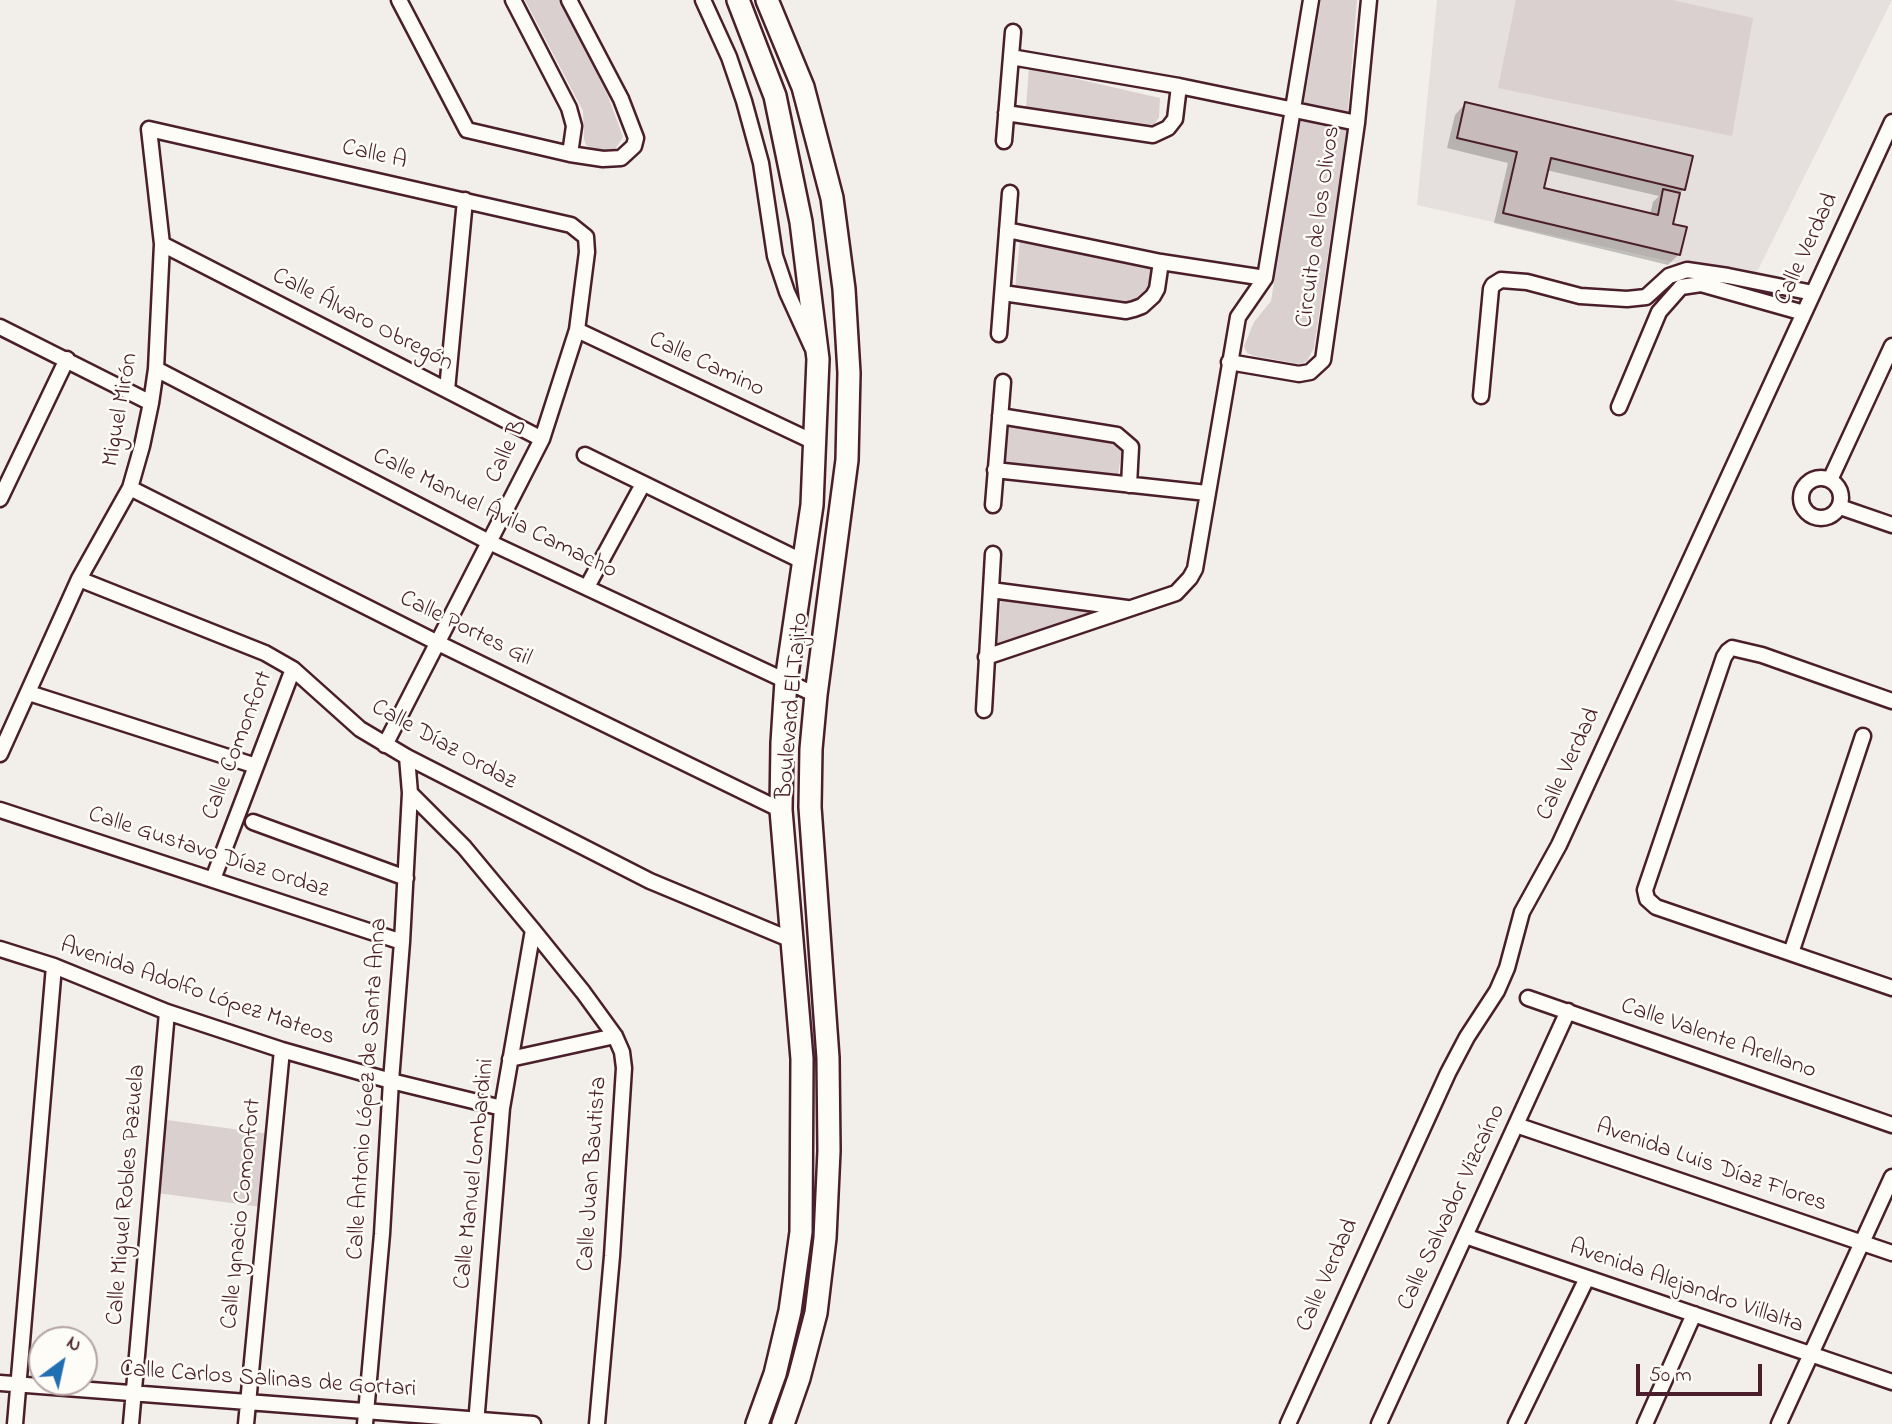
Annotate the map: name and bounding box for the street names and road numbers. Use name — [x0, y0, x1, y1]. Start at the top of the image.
street label: Circuito de los Olivos — [1292, 124, 1348, 330]
street label: Calle A — [339, 135, 409, 177]
street label: Calle Verdad — [1770, 189, 1846, 311]
street label: Calle Álvaro Obregón — [267, 263, 457, 379]
street label: Calle Camino — [644, 327, 768, 405]
street label: Miguel Mirón — [98, 351, 146, 469]
street label: Calle B — [481, 416, 535, 488]
street label: Calle Manuel Ávila Camacho — [367, 443, 621, 587]
street label: Calle Portes Gil — [394, 586, 536, 674]
street label: Boulevard El Tajito — [771, 612, 817, 800]
street label: Calle Comonfort — [197, 667, 281, 825]
street label: Calle Díaz Ordaz — [365, 694, 521, 798]
street label: Calle Verdad — [1532, 704, 1608, 826]
street label: Calle Gustavo Díaz Ordaz — [84, 801, 332, 907]
street label: Calle Antonio López de Santa Anna — [343, 917, 395, 1261]
street label: Avenida Adolfo López Mateos — [56, 932, 338, 1054]
street label: Calle Valente Arellano — [1616, 993, 1820, 1087]
street label: Calle Manuel Lombardini — [450, 1057, 502, 1291]
street label: Calle Miguel Robles Pazuela — [102, 1063, 154, 1327]
street label: Calle Juan Bautista — [573, 1075, 615, 1273]
street label: Calle Ignacio Comonfort — [217, 1097, 269, 1331]
street label: Calle Salvador Vizcaíno — [1393, 1100, 1513, 1316]
street label: Avenida Luis Díaz Flores — [1592, 1114, 1830, 1220]
street label: Calle Verdad — [1291, 1215, 1367, 1337]
street label: Avenida Alejandro Villalta — [1565, 1234, 1807, 1342]
street label: Calle Carlos Salinas de Gortari — [119, 1356, 417, 1406]

